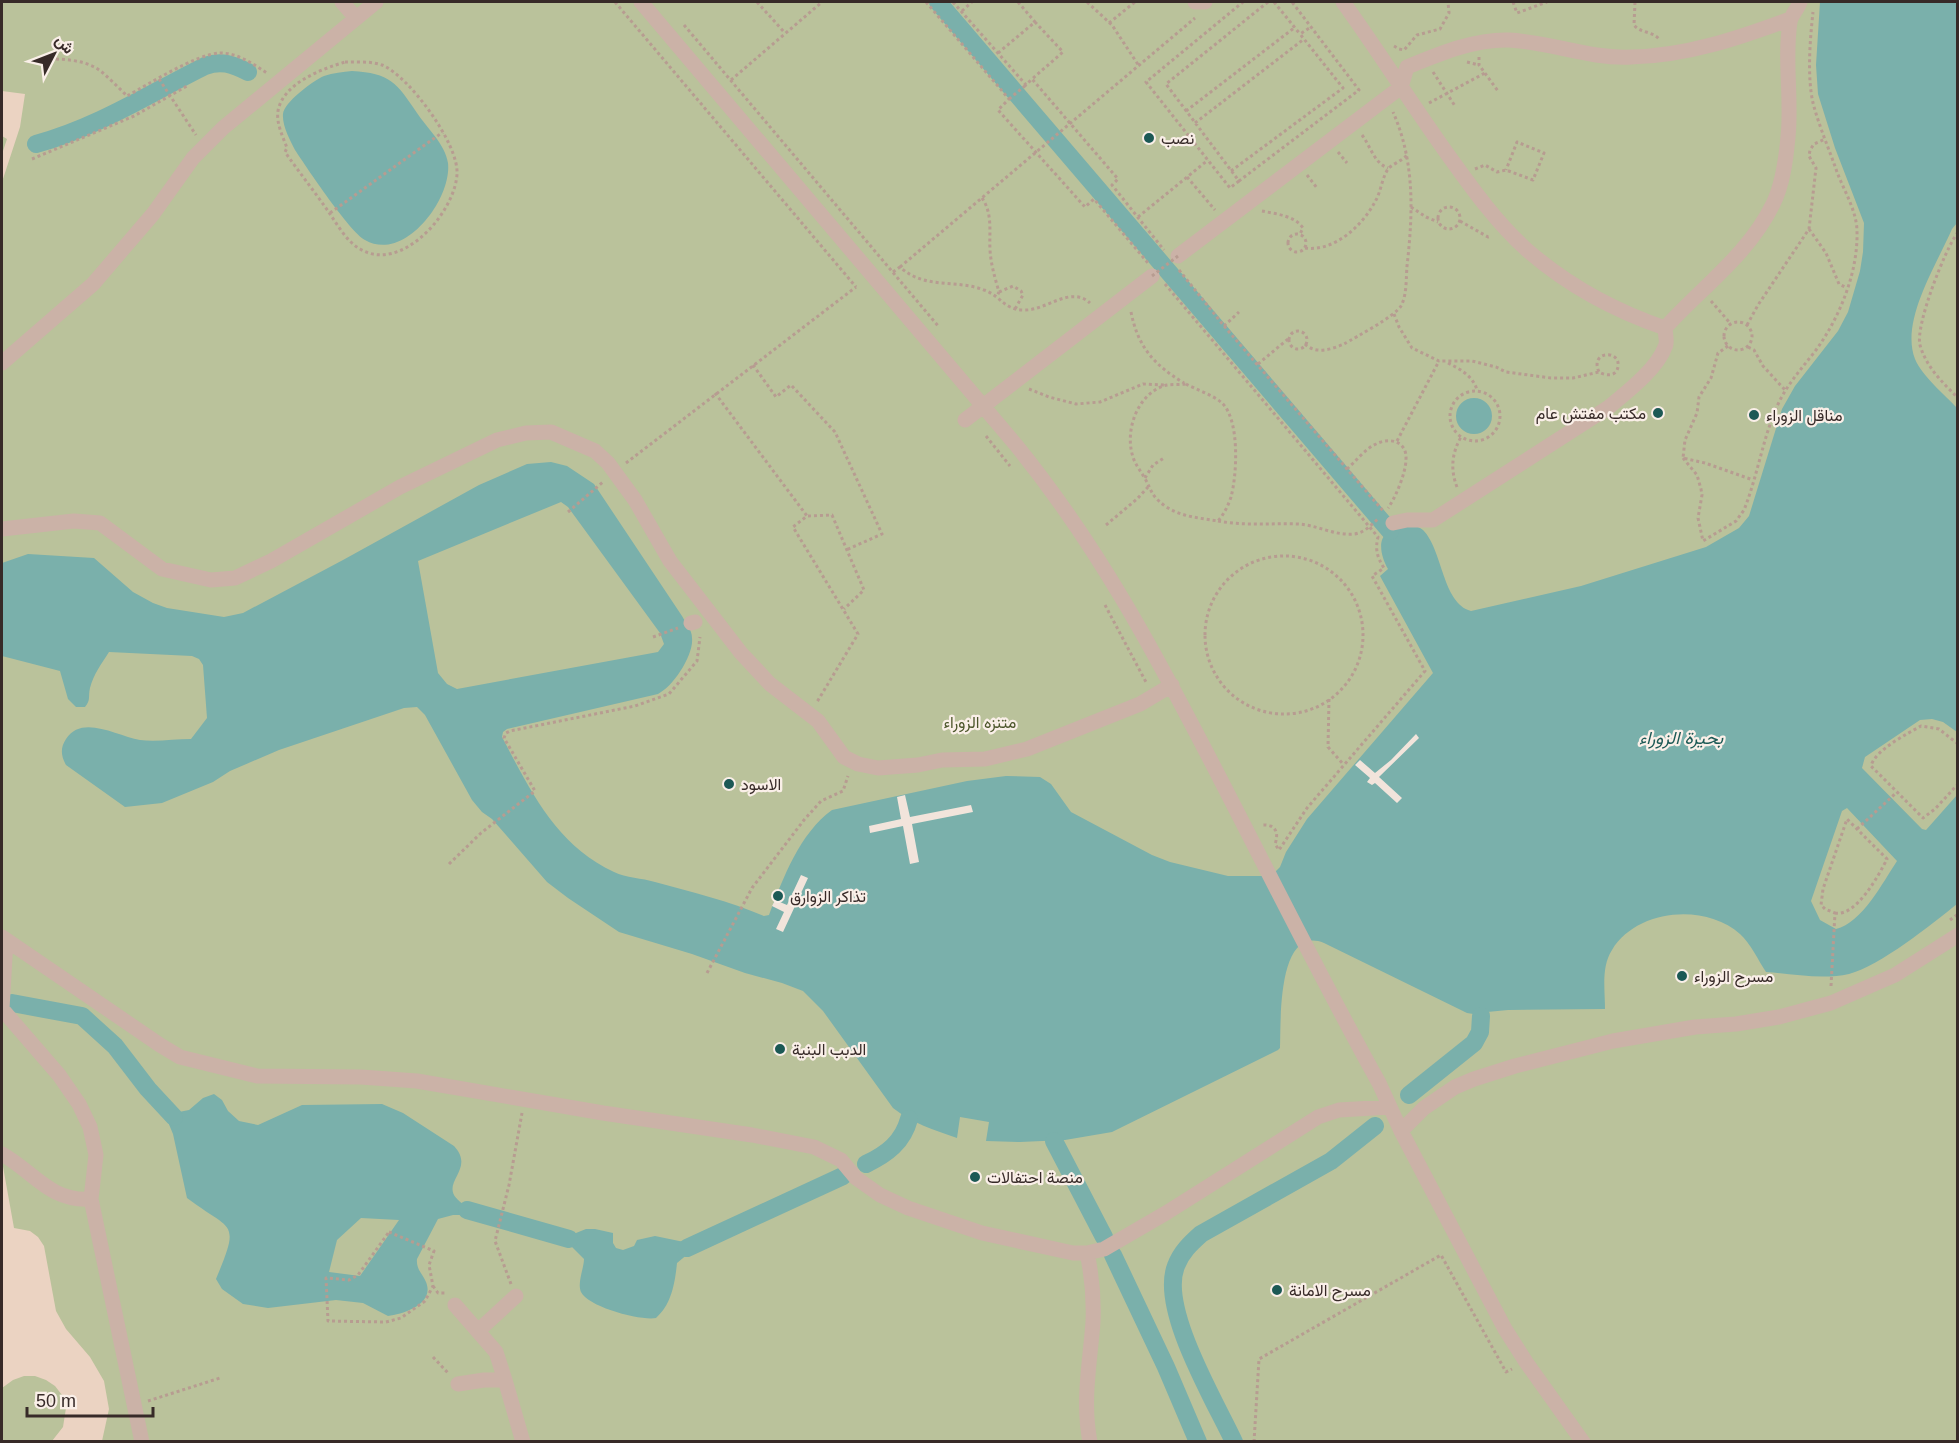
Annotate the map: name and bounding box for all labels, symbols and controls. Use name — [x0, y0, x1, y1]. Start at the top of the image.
north arrow — [24, 24, 84, 84]
text: ش — [51, 31, 78, 58]
place label: نصب — [1161, 130, 1194, 148]
marker: نصب — [1142, 131, 1156, 145]
place label: مكتب مفتش عام — [1536, 405, 1646, 424]
marker: مكتب مفتش عام — [1651, 406, 1665, 420]
place label: مناقل الزوراء — [1766, 407, 1843, 426]
marker: مناقل الزوراء — [1747, 408, 1761, 422]
park label: متنزه الزوراء — [944, 714, 1016, 733]
water label: بحيرة الزوراء — [1639, 728, 1724, 749]
place label: الاسود — [741, 776, 781, 795]
marker: الاسود — [722, 777, 736, 791]
place label: تذاكر الزوارق — [790, 888, 866, 907]
marker: تذاكر الزوارق — [771, 889, 785, 903]
place label: مسرح الزوراء — [1694, 968, 1773, 988]
marker: مسرح الزوراء — [1675, 969, 1689, 983]
place label: الدبب البنية — [792, 1041, 866, 1059]
marker: الدبب البنية — [773, 1042, 787, 1056]
place label: منصة احتفالات — [987, 1169, 1083, 1186]
marker: منصة احتفالات — [968, 1170, 982, 1184]
place label: مسرح الامانة — [1289, 1282, 1371, 1302]
marker: مسرح الامانة — [1270, 1283, 1284, 1297]
scale bar — [27, 1380, 153, 1418]
text: 50 m — [36, 1391, 76, 1411]

